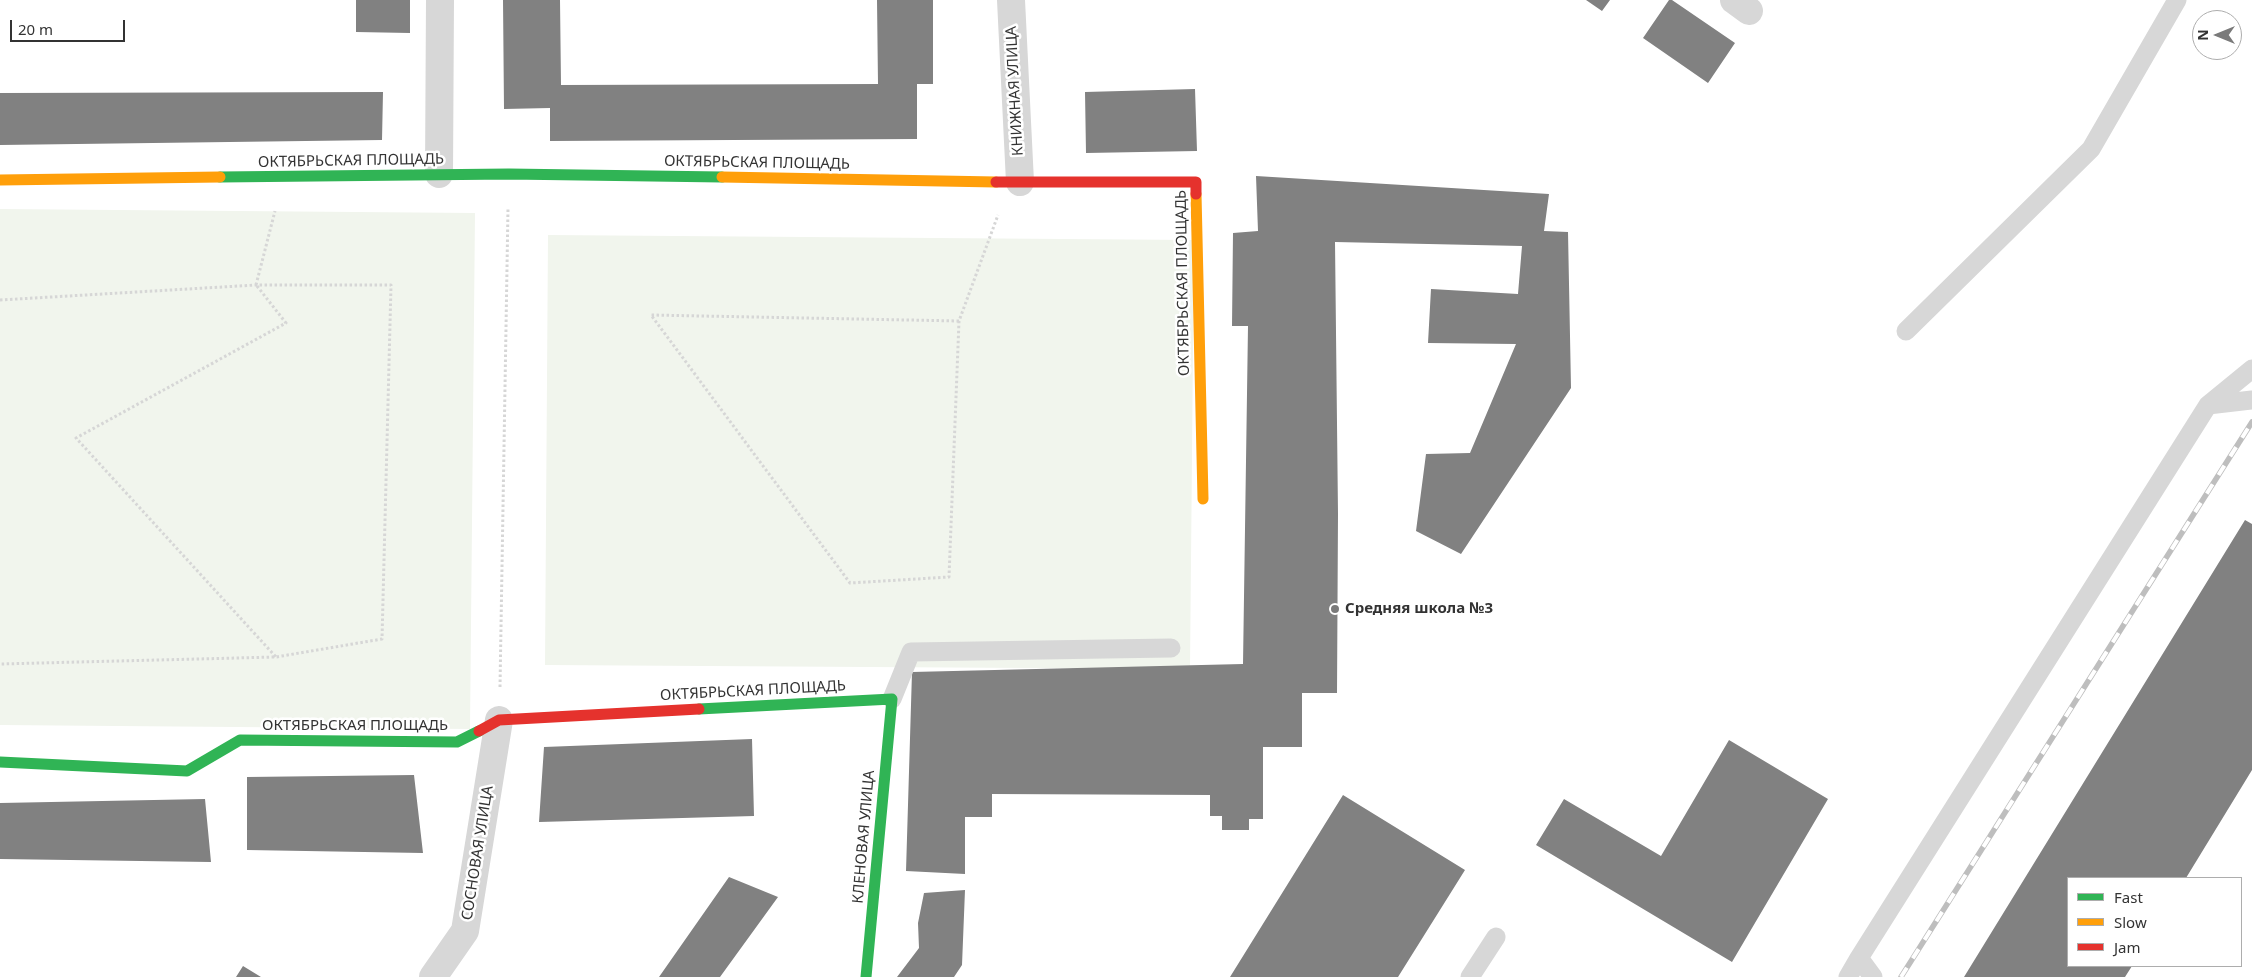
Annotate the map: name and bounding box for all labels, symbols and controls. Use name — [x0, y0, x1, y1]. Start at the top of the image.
scale bar — [12, 10, 128, 42]
north arrow — [2192, 10, 2242, 60]
text: 20 m — [18, 19, 53, 39]
street label: КНИЖНАЯ УЛИЦА — [1003, 26, 1027, 156]
text: N — [2193, 29, 2212, 41]
street label: ОКТЯБРЬСКАЯ ПЛОЩАДЬ — [258, 150, 444, 172]
street label: ОКТЯБРЬСКАЯ ПЛОЩАДЬ — [664, 152, 850, 174]
street label: ОКТЯБРЬСКАЯ ПЛОЩАДЬ — [1172, 190, 1194, 376]
place label: Средняя школа №3 — [1345, 600, 1493, 618]
marker: Средняя школа №3 — [1329, 603, 1341, 615]
street label: ОКТЯБРЬСКАЯ ПЛОЩАДЬ — [660, 677, 846, 705]
street label: ОКТЯБРЬСКАЯ ПЛОЩАДЬ — [262, 717, 448, 735]
street label: КЛЕНОВАЯ УЛИЦА — [849, 770, 879, 904]
street label: СОСНОВАЯ УЛИЦА — [458, 784, 498, 922]
legend — [2067, 877, 2242, 967]
text: Fast — [2114, 887, 2143, 907]
text: Slow — [2114, 912, 2147, 932]
text: Jam — [2114, 937, 2141, 957]

